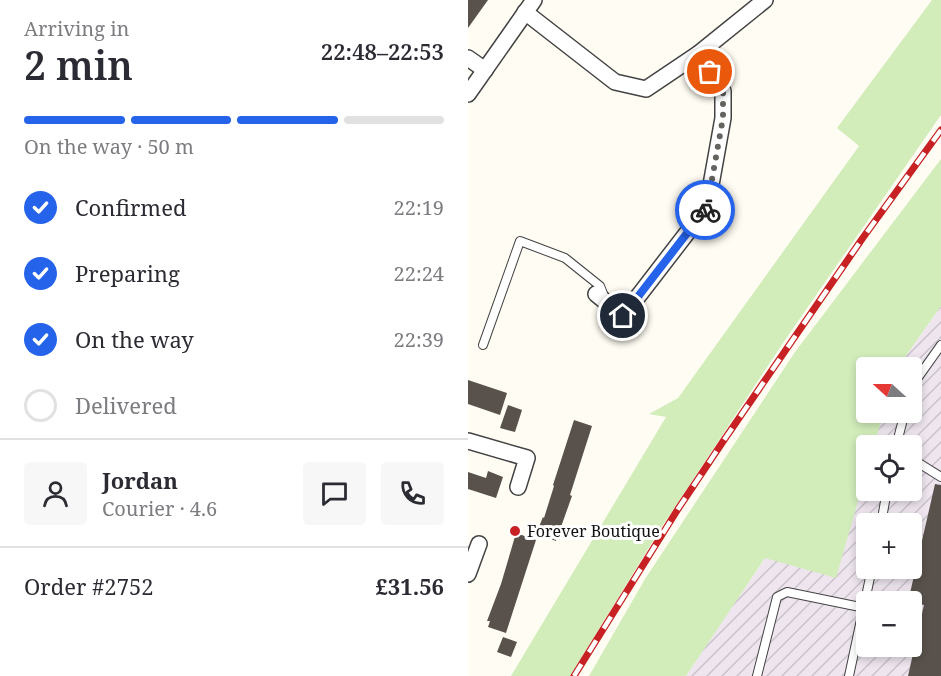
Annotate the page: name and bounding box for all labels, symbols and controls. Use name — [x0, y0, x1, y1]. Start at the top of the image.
text: Arriving in — [24, 15, 129, 42]
text: 22:48–22:53 — [321, 36, 444, 66]
text: 2 min — [24, 38, 133, 91]
pin — [684, 46, 735, 97]
icon: bag — [693, 55, 726, 88]
text: On the way · 50 m — [24, 133, 194, 160]
courier — [675, 180, 735, 240]
icon: check — [24, 191, 57, 224]
text: Confirmed — [75, 192, 186, 222]
text: 22:19 — [394, 194, 444, 221]
icon: bike — [689, 194, 722, 227]
icon: check — [24, 257, 57, 290]
text: Preparing — [75, 258, 180, 288]
text: 22:24 — [394, 260, 444, 287]
pin — [597, 290, 648, 341]
icon: home — [606, 299, 639, 332]
icon: check — [24, 323, 57, 356]
text: On the way — [75, 324, 194, 354]
text: 22:39 — [394, 326, 444, 353]
north arrow — [856, 357, 922, 423]
map controls — [856, 357, 922, 657]
text: Delivered — [75, 390, 177, 420]
button: locate — [856, 435, 922, 501]
button: person — [24, 462, 87, 525]
button: chat — [303, 462, 366, 525]
button: phone — [381, 462, 444, 525]
text: Jordan — [102, 465, 178, 495]
text: Courier · 4.6 — [102, 495, 217, 522]
button: + — [856, 513, 922, 579]
place label: Forever Boutique — [527, 520, 660, 542]
marker: Forever Boutique — [508, 524, 522, 538]
text: Order #2752 — [24, 571, 154, 601]
text: £31.56 — [376, 571, 444, 601]
button: − — [856, 591, 922, 657]

